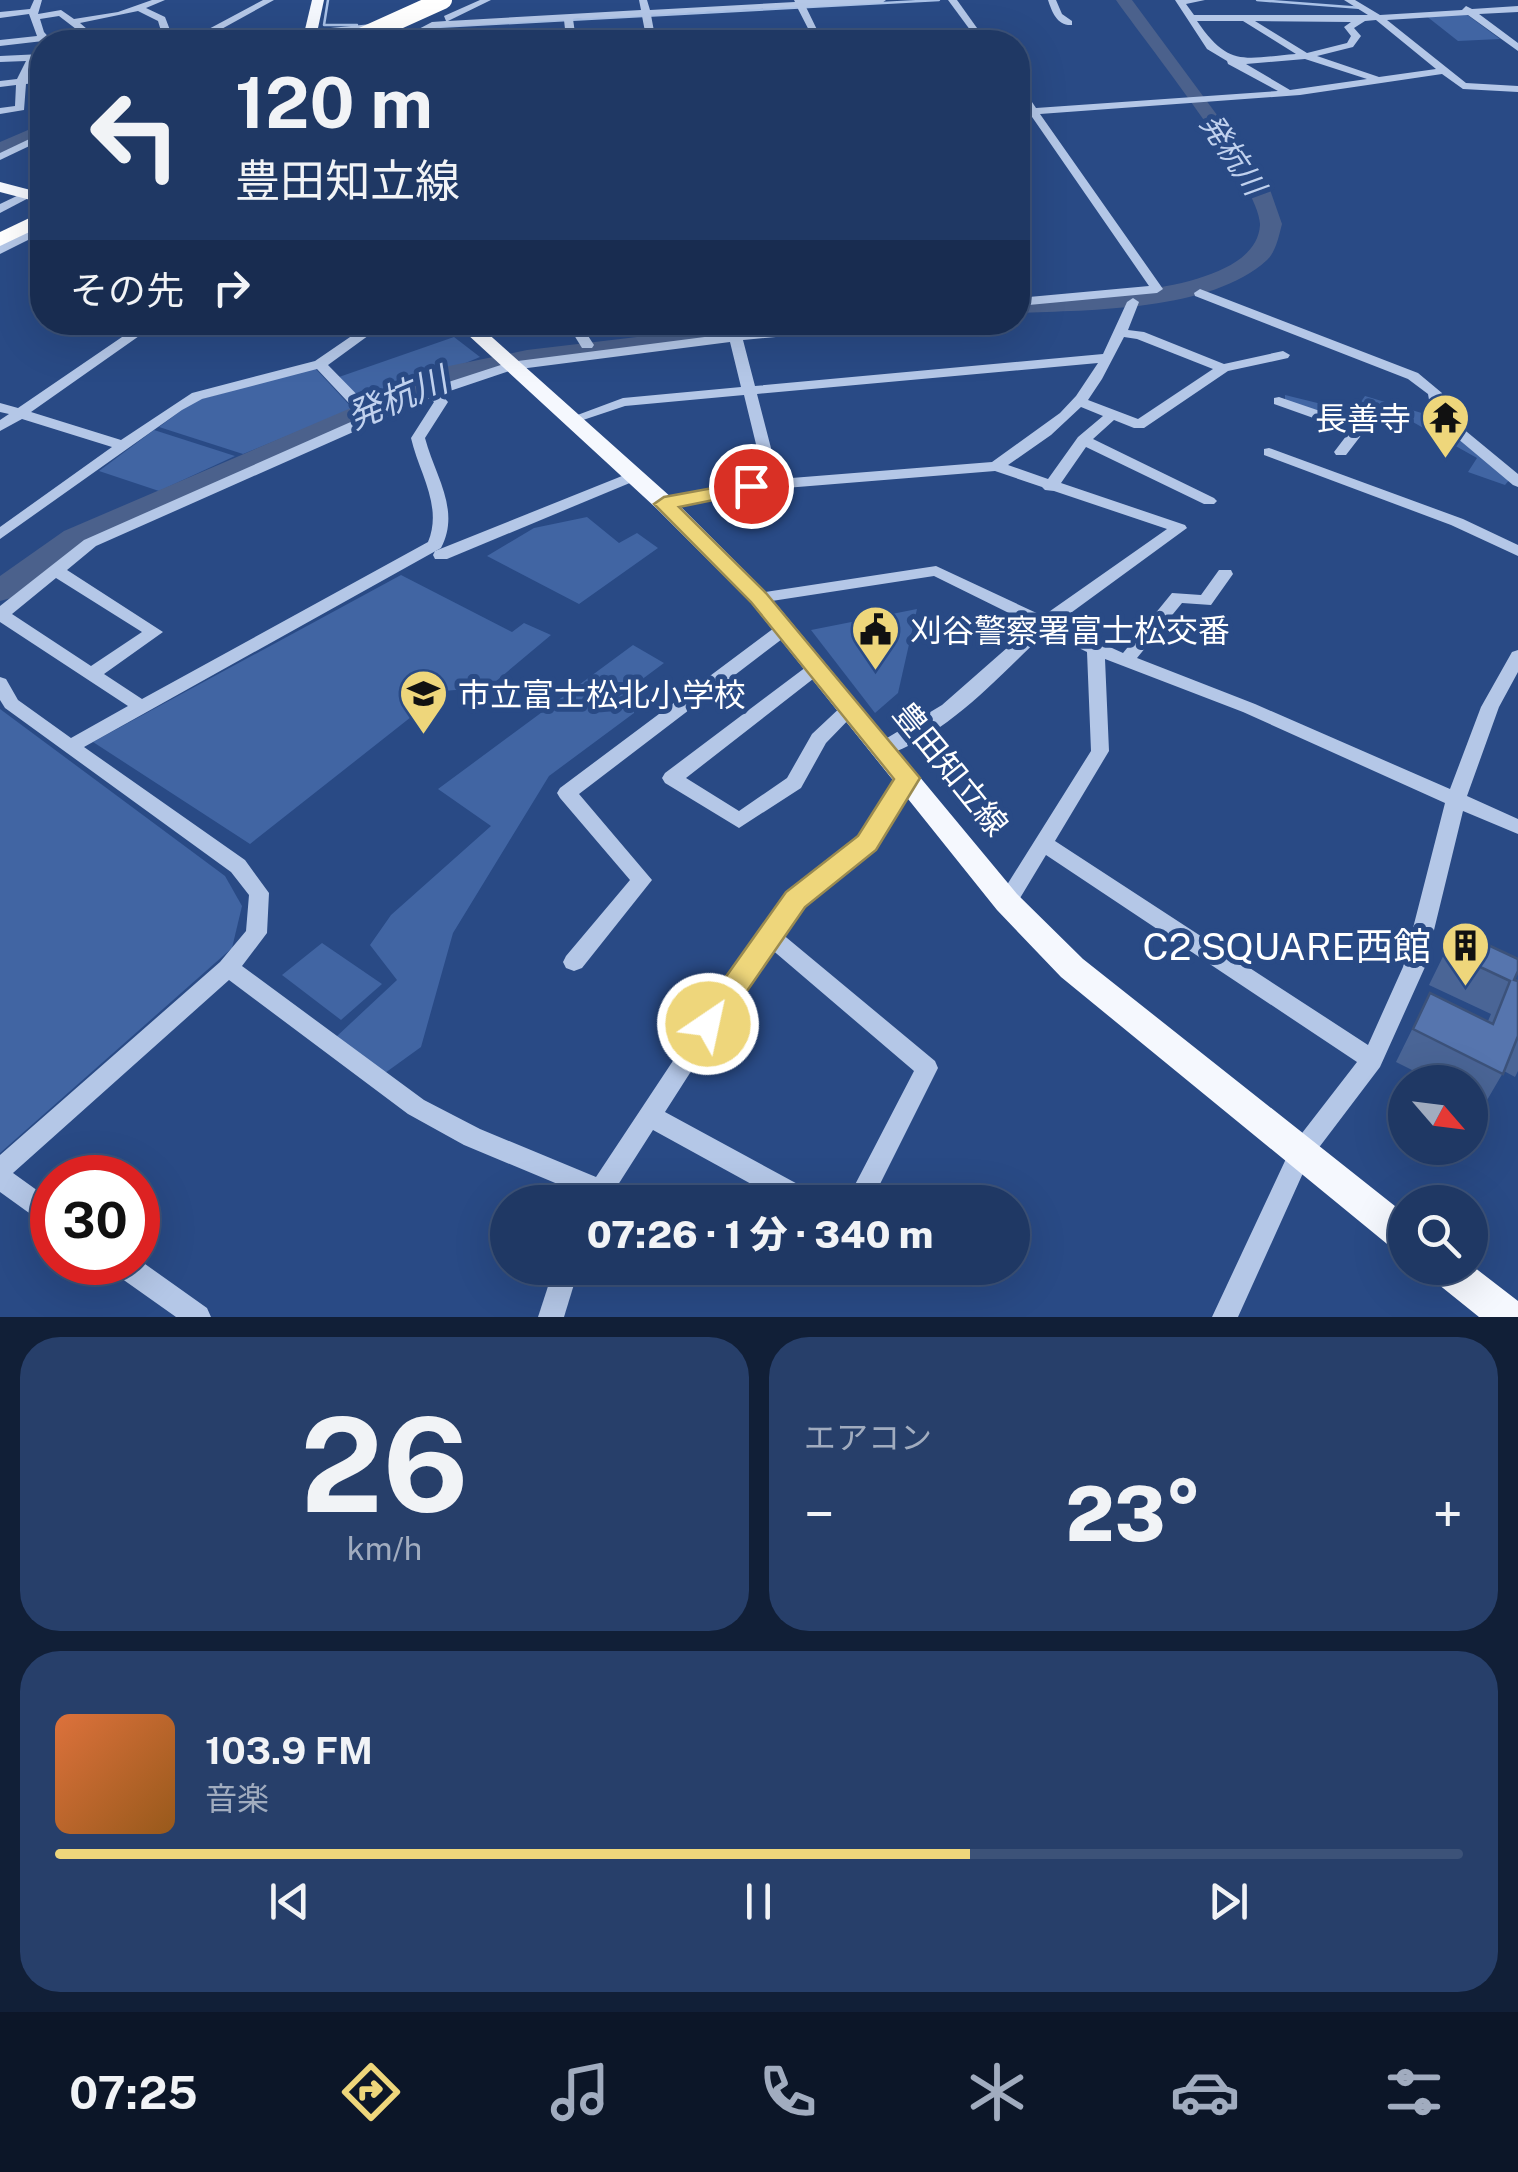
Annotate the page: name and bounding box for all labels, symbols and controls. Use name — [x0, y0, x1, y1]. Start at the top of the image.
text: 120 m — [235, 61, 433, 144]
icon: left — [70, 70, 200, 200]
water label: 発杭川 — [1193, 107, 1275, 204]
text: 豊田知立線 — [235, 154, 460, 207]
icon: right — [204, 260, 259, 315]
text: その先 — [70, 268, 184, 313]
water label: 発杭川 — [341, 357, 457, 437]
temple icon: 長善寺 — [1420, 392, 1472, 460]
place label: 長善寺 — [1315, 400, 1411, 437]
pin — [709, 444, 794, 529]
icon: arrive — [724, 459, 779, 514]
public building icon: 刈谷警察署富士松交番 — [849, 604, 901, 672]
place label: 刈谷警察署富士松交番 — [910, 612, 1230, 649]
school or university icon: 市立富士松北小学校 — [397, 668, 449, 736]
place label: 市立富士松北小学校 — [458, 676, 746, 713]
street label: 豊田知立線 — [886, 695, 1016, 843]
building icon: C2 SQUARE西館 — [1440, 920, 1492, 988]
place label: C2 SQUARE西館 — [1143, 924, 1431, 969]
position arrow — [656, 972, 760, 1076]
north arrow — [1388, 1065, 1488, 1165]
map controls — [1388, 1065, 1488, 1285]
speed limit sign: 30 — [30, 1155, 160, 1285]
button: search — [1388, 1185, 1488, 1285]
text: 07:26 · 1 分 · 340 m — [587, 1212, 933, 1257]
text: 26 — [300, 1389, 469, 1541]
text: エアコン — [804, 1419, 932, 1456]
text: 23° — [1066, 1470, 1201, 1558]
text: − — [804, 1482, 835, 1546]
text: + — [1433, 1482, 1463, 1546]
text: km/h — [347, 1530, 422, 1567]
text: 103.9 FM — [205, 1728, 373, 1773]
text: 音楽 — [205, 1780, 269, 1817]
icon: previous — [262, 1874, 317, 1929]
icon: pause — [731, 1874, 786, 1929]
icon: next — [1201, 1874, 1256, 1929]
icon: directions — [336, 2057, 406, 2127]
icon: music — [545, 2057, 615, 2127]
icon: phone — [753, 2057, 823, 2127]
icon: climate — [962, 2057, 1032, 2127]
icon: car — [1170, 2057, 1240, 2127]
icon: filters — [1379, 2057, 1449, 2127]
text: 07:25 — [69, 2066, 198, 2119]

